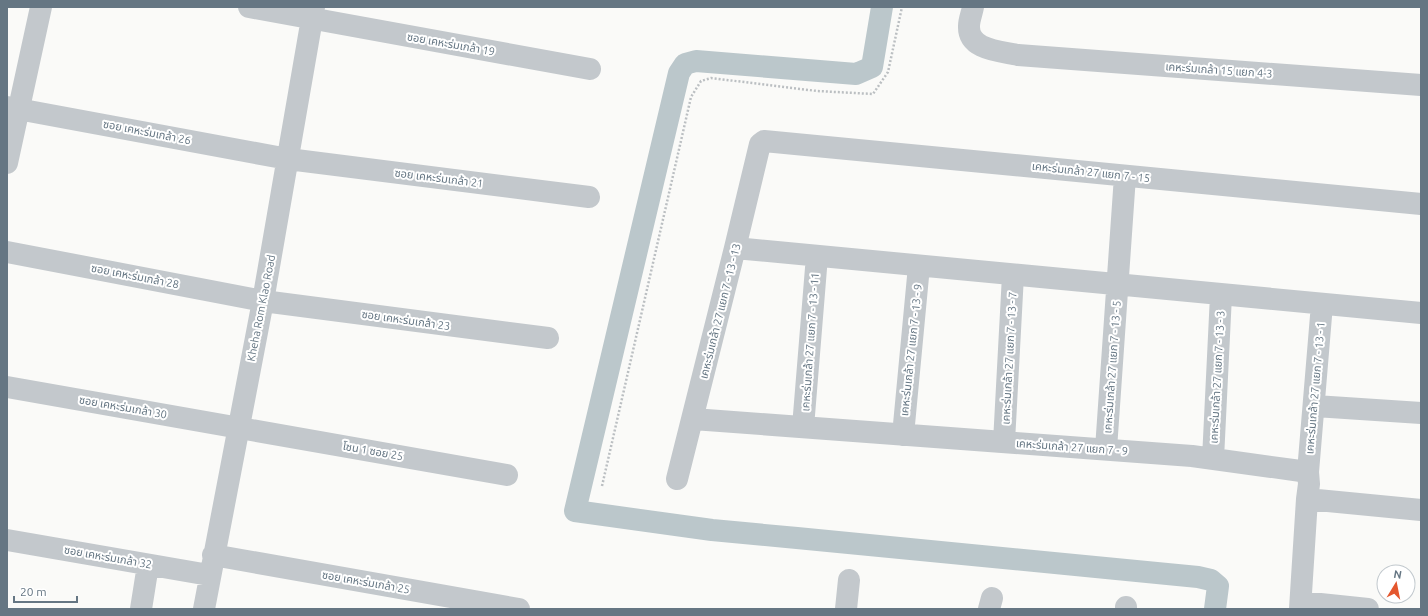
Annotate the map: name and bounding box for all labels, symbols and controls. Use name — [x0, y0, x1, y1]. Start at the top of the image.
street label: ซอย เคหะร่มเกล้า 19 — [406, 30, 496, 58]
street label: เคหะร่มเกล้า 15 แยก 4-3 — [1165, 60, 1273, 80]
street label: ซอย เคหะร่มเกล้า 26 — [102, 118, 192, 146]
street label: เคหะร่มเกล้า 27 แยก 7 - 15 — [1031, 160, 1151, 184]
street label: ซอย เคหะร่มเกล้า 21 — [394, 167, 484, 189]
street label: เคหะร่มเกล้า 27 แยก 7 - 13 - 13 — [697, 242, 743, 380]
street label: Kheha Rom Klao Road — [245, 254, 277, 362]
street label: ซอย เคหะร่มเกล้า 28 — [90, 262, 180, 290]
street label: เคหะร่มเกล้า 27 แยก 7 - 13 - 11 — [799, 272, 821, 412]
street label: เคหะร่มเกล้า 27 แยก 7 - 13 - 9 — [898, 283, 924, 417]
street label: เคหะร่มเกล้า 27 แยก 7 - 13 - 7 — [1000, 291, 1018, 425]
street label: เคหะร่มเกล้า 27 แยก 7 - 13 - 5 — [1101, 300, 1123, 434]
street label: ซอย เคหะร่มเกล้า 23 — [361, 308, 451, 332]
street label: เคหะร่มเกล้า 27 แยก 7 - 13 - 3 — [1208, 310, 1226, 444]
street label: เคหะร่มเกล้า 27 แยก 7 - 13 - 1 — [1303, 321, 1327, 455]
street label: ซอย เคหะร่มเกล้า 30 — [78, 393, 168, 421]
street label: เคหะร่มเกล้า 27 แยก 7 - 9 — [1016, 437, 1128, 457]
street label: โซน 1 ซอย 25 — [342, 440, 404, 462]
street label: ซอย เคหะร่มเกล้า 32 — [63, 543, 153, 571]
north arrow — [1376, 564, 1416, 604]
street label: ซอย เคหะร่มเกล้า 25 — [321, 568, 411, 596]
text: N — [1393, 568, 1403, 581]
scale bar — [14, 578, 77, 604]
text: 20 m — [20, 585, 47, 598]

